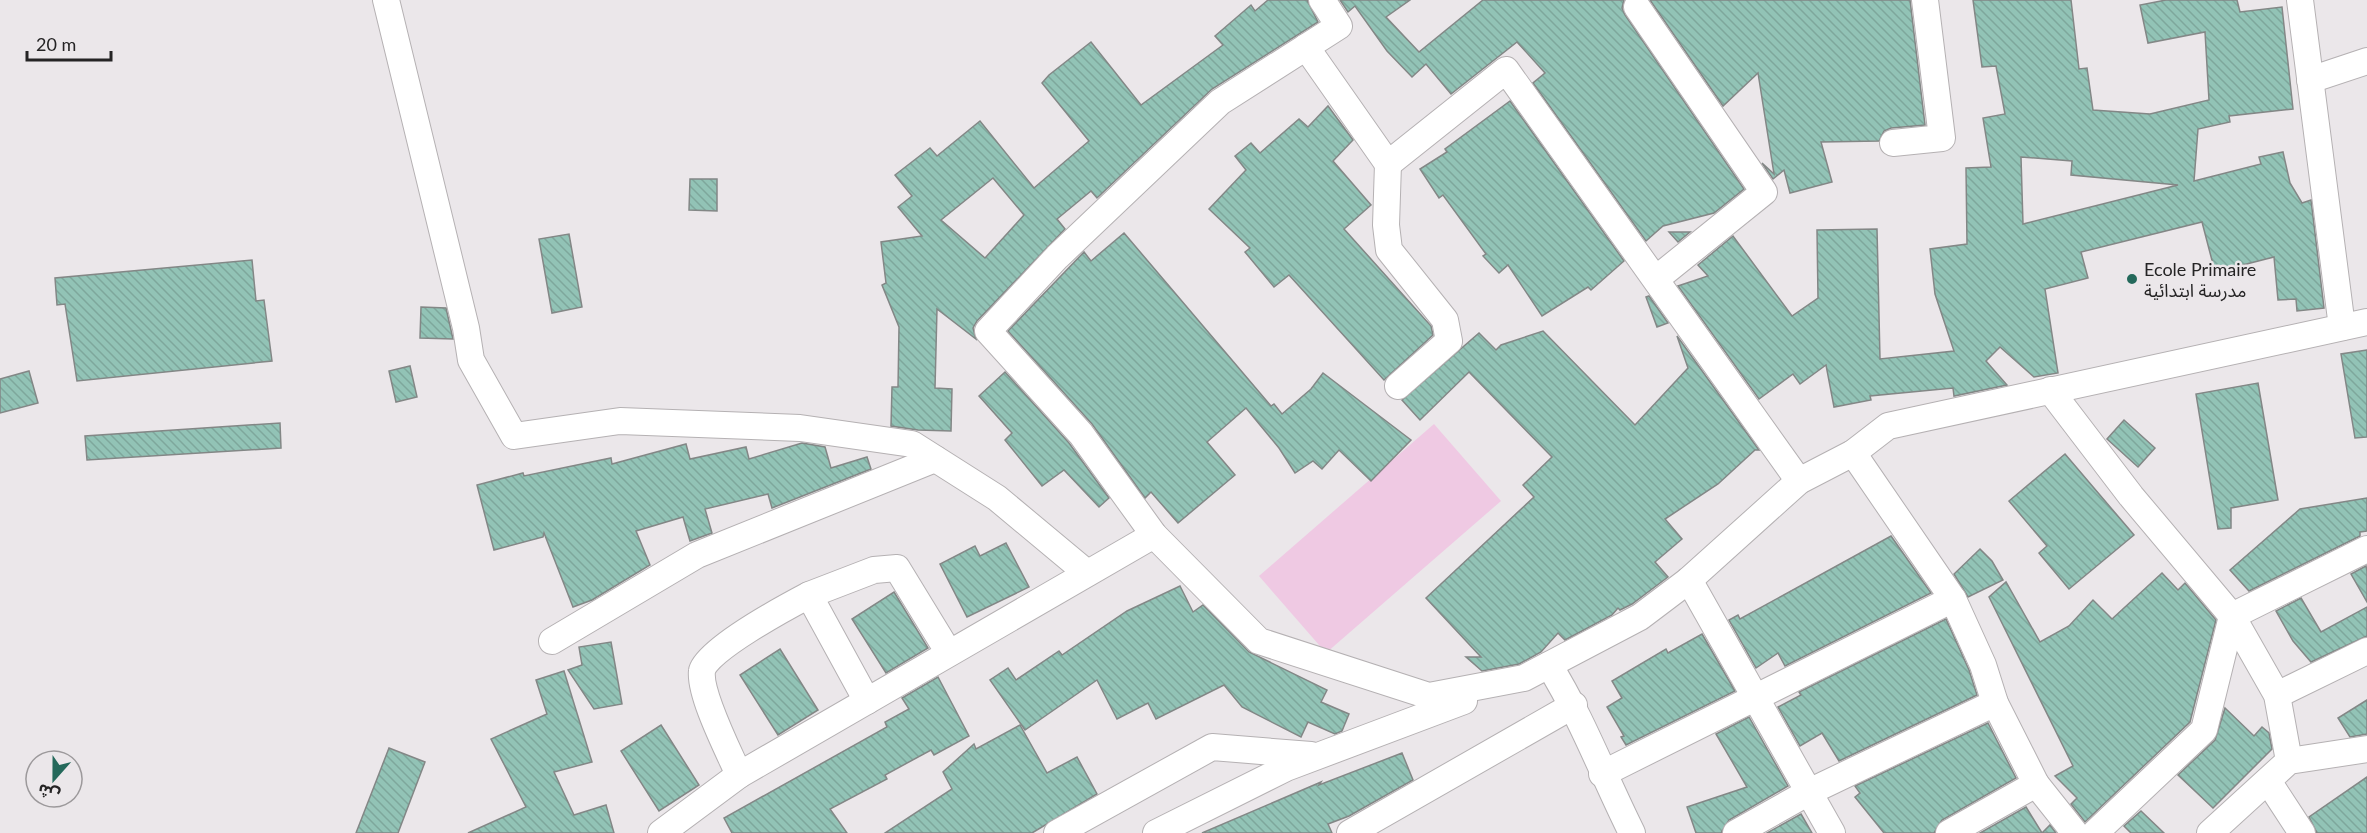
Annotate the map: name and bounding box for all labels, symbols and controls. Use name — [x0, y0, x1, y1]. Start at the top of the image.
scale bar — [27, 24, 111, 62]
text: 20 m — [36, 33, 76, 55]
place label: Ecole Primaire مدرسة ابتدائية — [2144, 258, 2256, 302]
marker: Ecole Primaire مدرسة ابتدائية — [2125, 272, 2139, 286]
north arrow — [24, 749, 84, 809]
text: ش — [35, 780, 62, 806]

